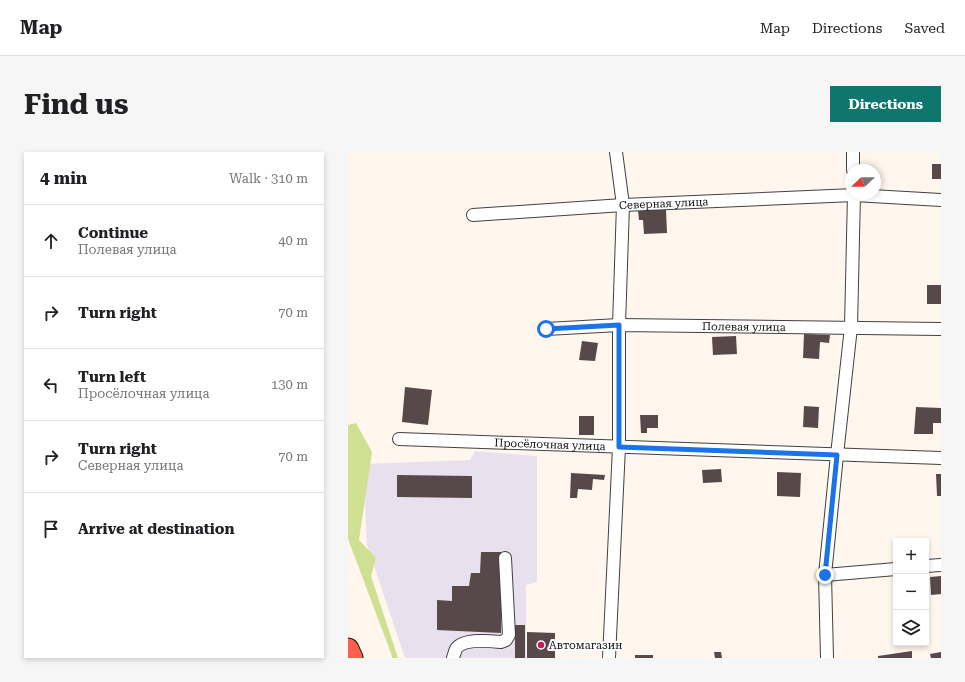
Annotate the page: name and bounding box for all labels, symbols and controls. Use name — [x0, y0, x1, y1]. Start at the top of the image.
text: Map — [20, 16, 62, 39]
text: Map — [760, 20, 790, 36]
text: Directions — [812, 20, 882, 36]
text: Saved — [904, 20, 945, 36]
button: Directions — [830, 86, 941, 122]
text: Find us — [24, 88, 128, 121]
north arrow — [845, 164, 881, 200]
text: 4 min — [40, 168, 87, 188]
text: Walk · 310 m — [229, 171, 308, 186]
street label: Северная улица — [619, 195, 709, 212]
text: Continue — [78, 224, 148, 242]
icon: ahead — [40, 230, 62, 252]
text: 40 m — [278, 233, 308, 248]
text: Полевая улица — [78, 242, 177, 257]
icon: right — [40, 302, 62, 324]
text: Turn right — [78, 304, 157, 322]
text: 70 m — [278, 305, 308, 320]
route start — [537, 320, 555, 338]
street label: Полевая улица — [702, 320, 786, 334]
text: Turn left — [78, 368, 146, 386]
icon: left — [40, 374, 62, 396]
text: 130 m — [271, 377, 308, 392]
text: Просёлочная улица — [78, 386, 209, 401]
street label: Просёлочная улица — [494, 436, 606, 453]
text: Turn right — [78, 440, 157, 458]
icon: right — [40, 446, 62, 468]
text: 70 m — [278, 449, 308, 464]
text: Северная улица — [78, 458, 183, 473]
icon: arrive — [40, 518, 62, 540]
text: Arrive at destination — [78, 520, 234, 538]
map controls — [893, 538, 929, 646]
button: + — [893, 538, 929, 574]
route end — [816, 566, 834, 584]
button: − — [893, 574, 929, 610]
button: layers — [893, 610, 929, 646]
place label: Автомагазин — [549, 639, 622, 652]
marker: Автомагазин — [536, 640, 546, 650]

